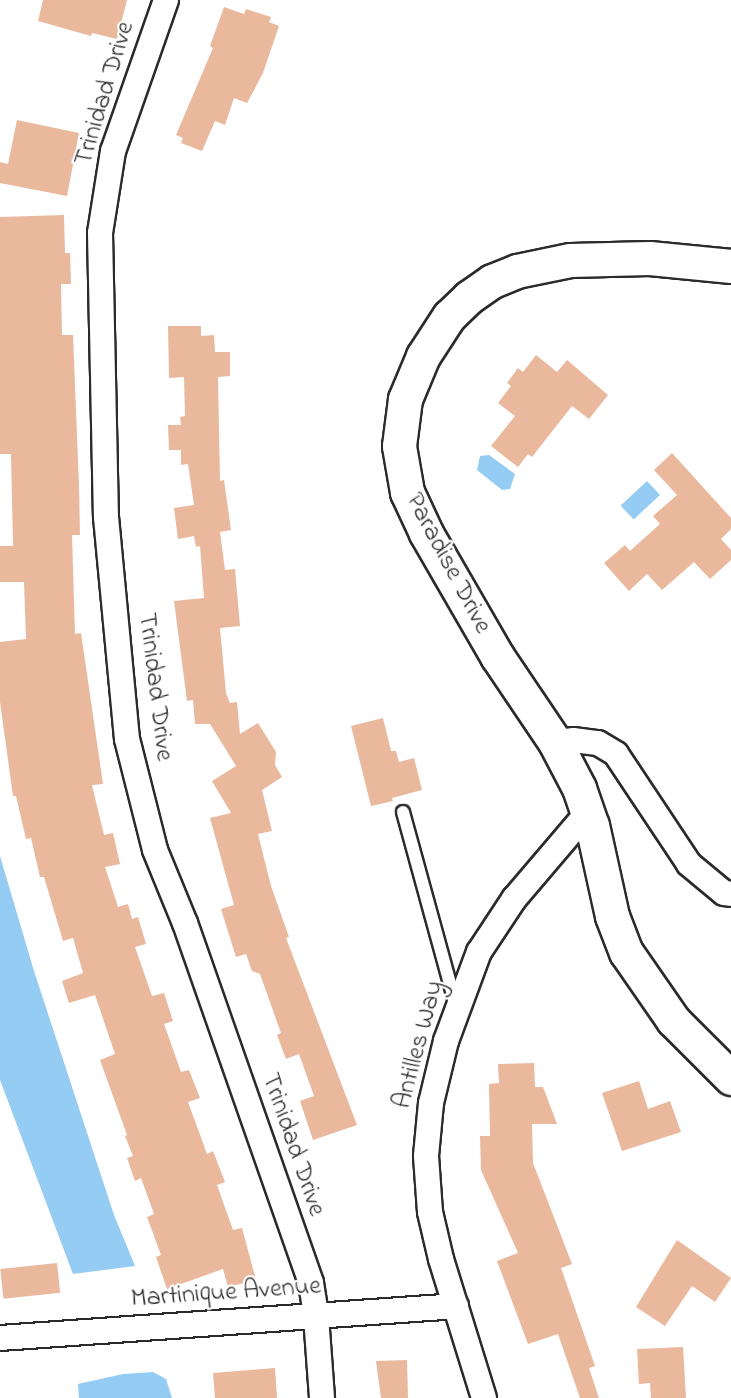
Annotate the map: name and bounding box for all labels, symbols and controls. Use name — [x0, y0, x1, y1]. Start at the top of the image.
street label: Trinidad Drive — [69, 18, 143, 170]
street label: Paradise Drive — [397, 488, 497, 640]
street label: Trinidad Drive — [129, 611, 179, 763]
street label: Antilles Way — [388, 978, 452, 1112]
street label: Trinidad Drive — [253, 1069, 331, 1221]
street label: Martinique Avenue — [130, 1272, 322, 1316]

